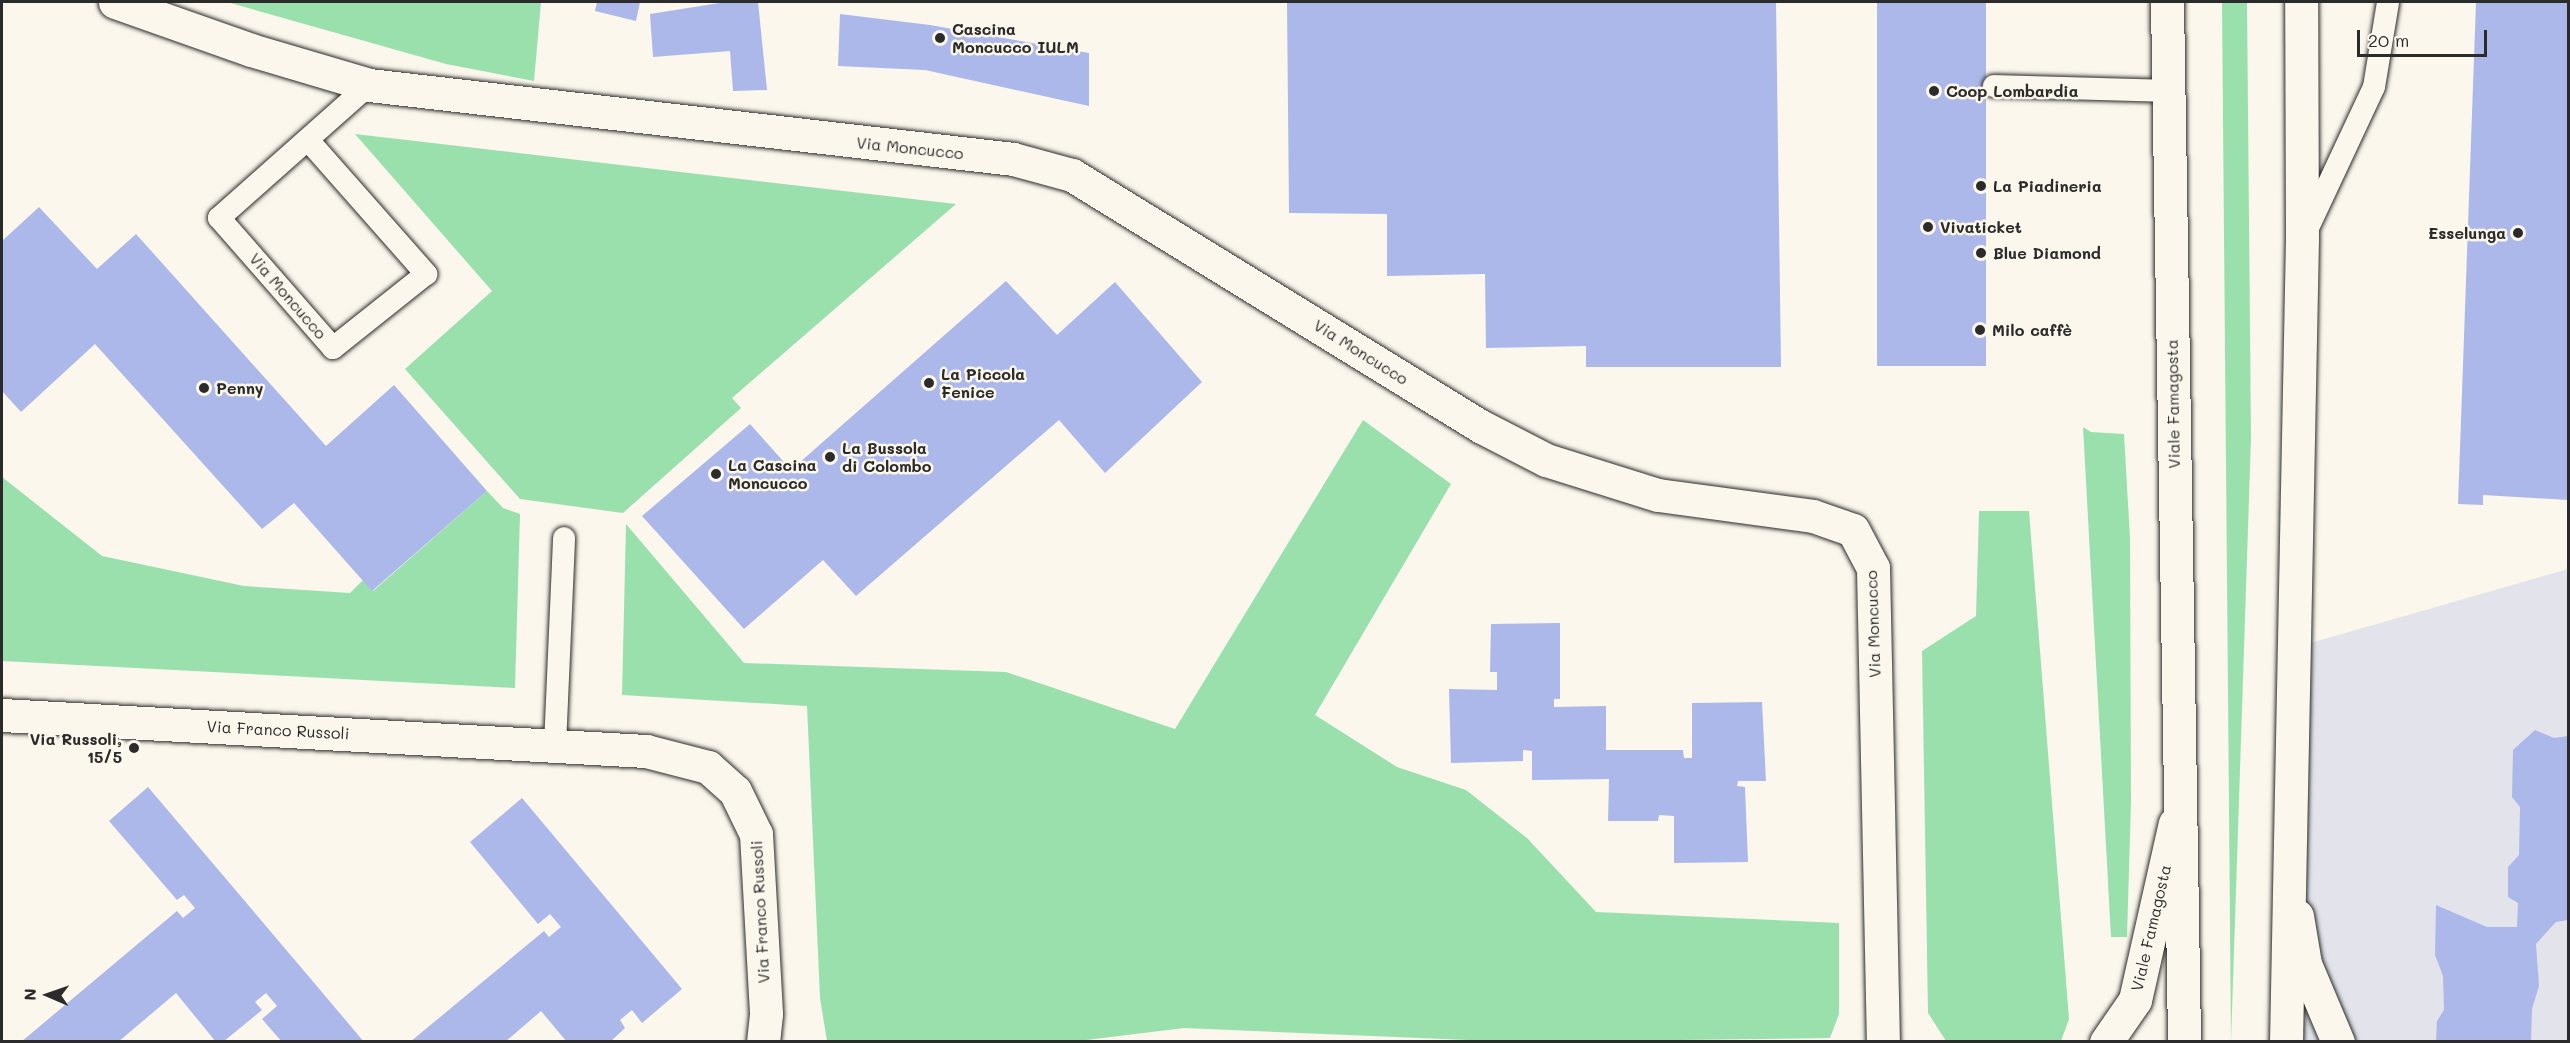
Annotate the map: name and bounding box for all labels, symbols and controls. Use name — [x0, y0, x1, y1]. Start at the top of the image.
scale bar — [2360, 18, 2490, 56]
place label: Cascina Moncucco IULM — [952, 19, 1079, 57]
text: 20 m — [2368, 28, 2409, 52]
marker: Cascina Moncucco IULM — [933, 31, 947, 45]
place label: Coop Lombardia — [1946, 81, 2079, 101]
marker: Coop Lombardia — [1927, 84, 1941, 98]
street label: Via Moncucco — [855, 133, 965, 163]
place label: La Piadineria — [1993, 176, 2102, 196]
marker: La Piadineria — [1974, 179, 1988, 193]
place label: Vivaticket — [1940, 217, 2022, 237]
marker: Vivaticket — [1921, 220, 1935, 234]
place label: Esselunga — [2428, 223, 2506, 243]
marker: Esselunga — [2511, 226, 2525, 240]
place label: Blue Diamond — [1993, 243, 2101, 263]
marker: Blue Diamond — [1974, 246, 1988, 260]
street label: Via Moncucco — [245, 249, 331, 343]
street label: Via Moncucco — [1310, 315, 1412, 389]
place label: Milo caffè — [1992, 320, 2072, 340]
marker: Milo caffè — [1973, 323, 1987, 337]
street label: Viale Famagosta — [2162, 339, 2184, 469]
place label: La Piccola Fenice — [941, 364, 1025, 402]
marker: La Piccola Fenice — [922, 376, 936, 390]
place label: Penny — [216, 378, 264, 398]
marker: Penny — [197, 381, 211, 395]
place label: La Bussola di Colombo — [842, 438, 932, 476]
marker: La Bussola di Colombo — [823, 450, 837, 464]
place label: La Cascina Moncucco — [728, 455, 817, 493]
marker: La Cascina Moncucco — [709, 467, 723, 481]
street label: Via Moncucco — [1862, 570, 1884, 678]
street label: Via Franco Russoli — [206, 717, 350, 743]
place label: Via Russoli, 15/5 — [30, 729, 122, 767]
marker: Via Russoli, 15/5 — [127, 741, 141, 755]
street label: Via Franco Russoli — [747, 840, 773, 984]
street label: Viale Famagosta — [2127, 863, 2175, 993]
north arrow — [18, 965, 78, 1025]
text: N — [19, 988, 40, 1001]

